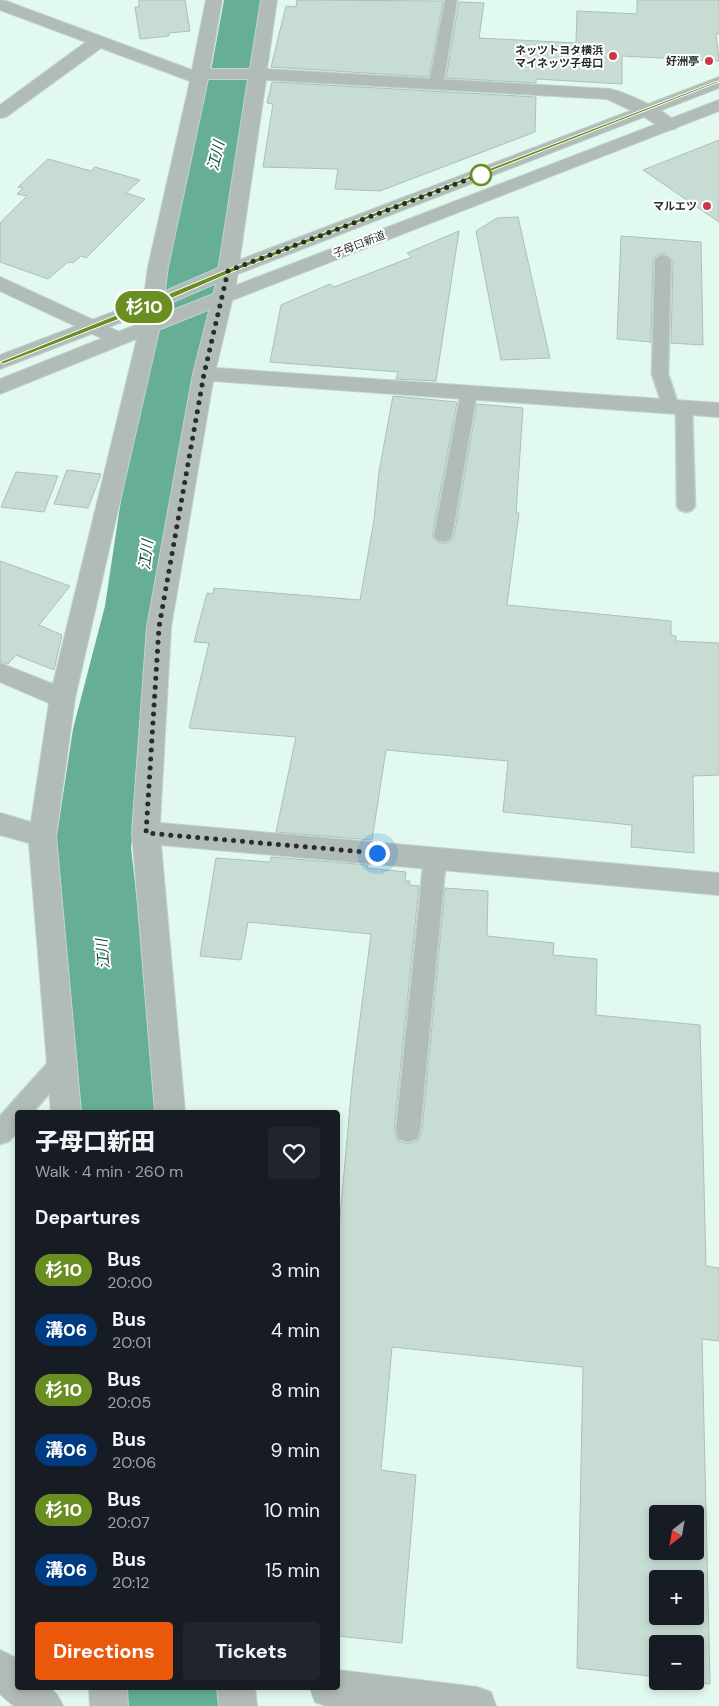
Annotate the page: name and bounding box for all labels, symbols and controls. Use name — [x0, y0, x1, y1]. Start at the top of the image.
place label: ネッツトヨタ横浜 マイネッツ子母口 — [515, 43, 603, 70]
marker: ネッツトヨタ横浜 マイネッツ子母口 — [607, 50, 619, 62]
place label: 好洲亭 — [666, 54, 699, 68]
marker: 好洲亭 — [703, 55, 715, 67]
water label: 江川 — [203, 137, 230, 173]
unlabelled marker — [470, 164, 492, 186]
place label: マルエツ — [653, 199, 697, 213]
marker: マルエツ — [701, 200, 713, 212]
street label: 子母口新道 — [331, 228, 387, 260]
line badge: 杉10 — [115, 291, 173, 323]
text: 杉10 — [125, 295, 163, 319]
water label: 江川 — [134, 537, 158, 571]
your location — [365, 841, 390, 866]
water label: 江川 — [92, 936, 114, 970]
text: 子母口新田 — [35, 1126, 155, 1157]
button: heart — [268, 1127, 320, 1179]
text: Walk · 4 min · 260 m — [35, 1161, 183, 1182]
text: Departures — [35, 1205, 140, 1230]
text: Bus — [107, 1247, 141, 1272]
text: 杉10 — [45, 1258, 82, 1282]
text: 3 min — [271, 1258, 320, 1283]
text: 20:00 — [107, 1272, 152, 1293]
text: Bus — [112, 1307, 146, 1332]
text: 溝06 — [45, 1318, 87, 1342]
text: 4 min — [271, 1318, 320, 1343]
text: 20:01 — [112, 1332, 151, 1353]
text: Bus — [107, 1367, 141, 1392]
text: 杉10 — [45, 1378, 82, 1402]
text: 8 min — [271, 1378, 320, 1403]
text: 20:05 — [107, 1392, 151, 1413]
text: Bus — [112, 1427, 146, 1452]
text: 溝06 — [45, 1438, 87, 1462]
text: 9 min — [271, 1438, 320, 1463]
text: 20:06 — [112, 1452, 156, 1473]
text: Bus — [107, 1487, 141, 1512]
text: 杉10 — [45, 1498, 82, 1522]
text: 10 min — [264, 1498, 320, 1523]
north arrow — [649, 1505, 704, 1560]
map controls — [649, 1505, 704, 1690]
text: 20:07 — [107, 1512, 150, 1533]
text: Bus — [112, 1547, 146, 1572]
text: 溝06 — [45, 1558, 87, 1582]
text: 15 min — [265, 1558, 320, 1583]
button: + — [649, 1570, 704, 1625]
text: 20:12 — [112, 1572, 150, 1593]
button: Directions — [35, 1622, 173, 1680]
button: Tickets — [183, 1622, 320, 1680]
button: − — [649, 1635, 704, 1690]

